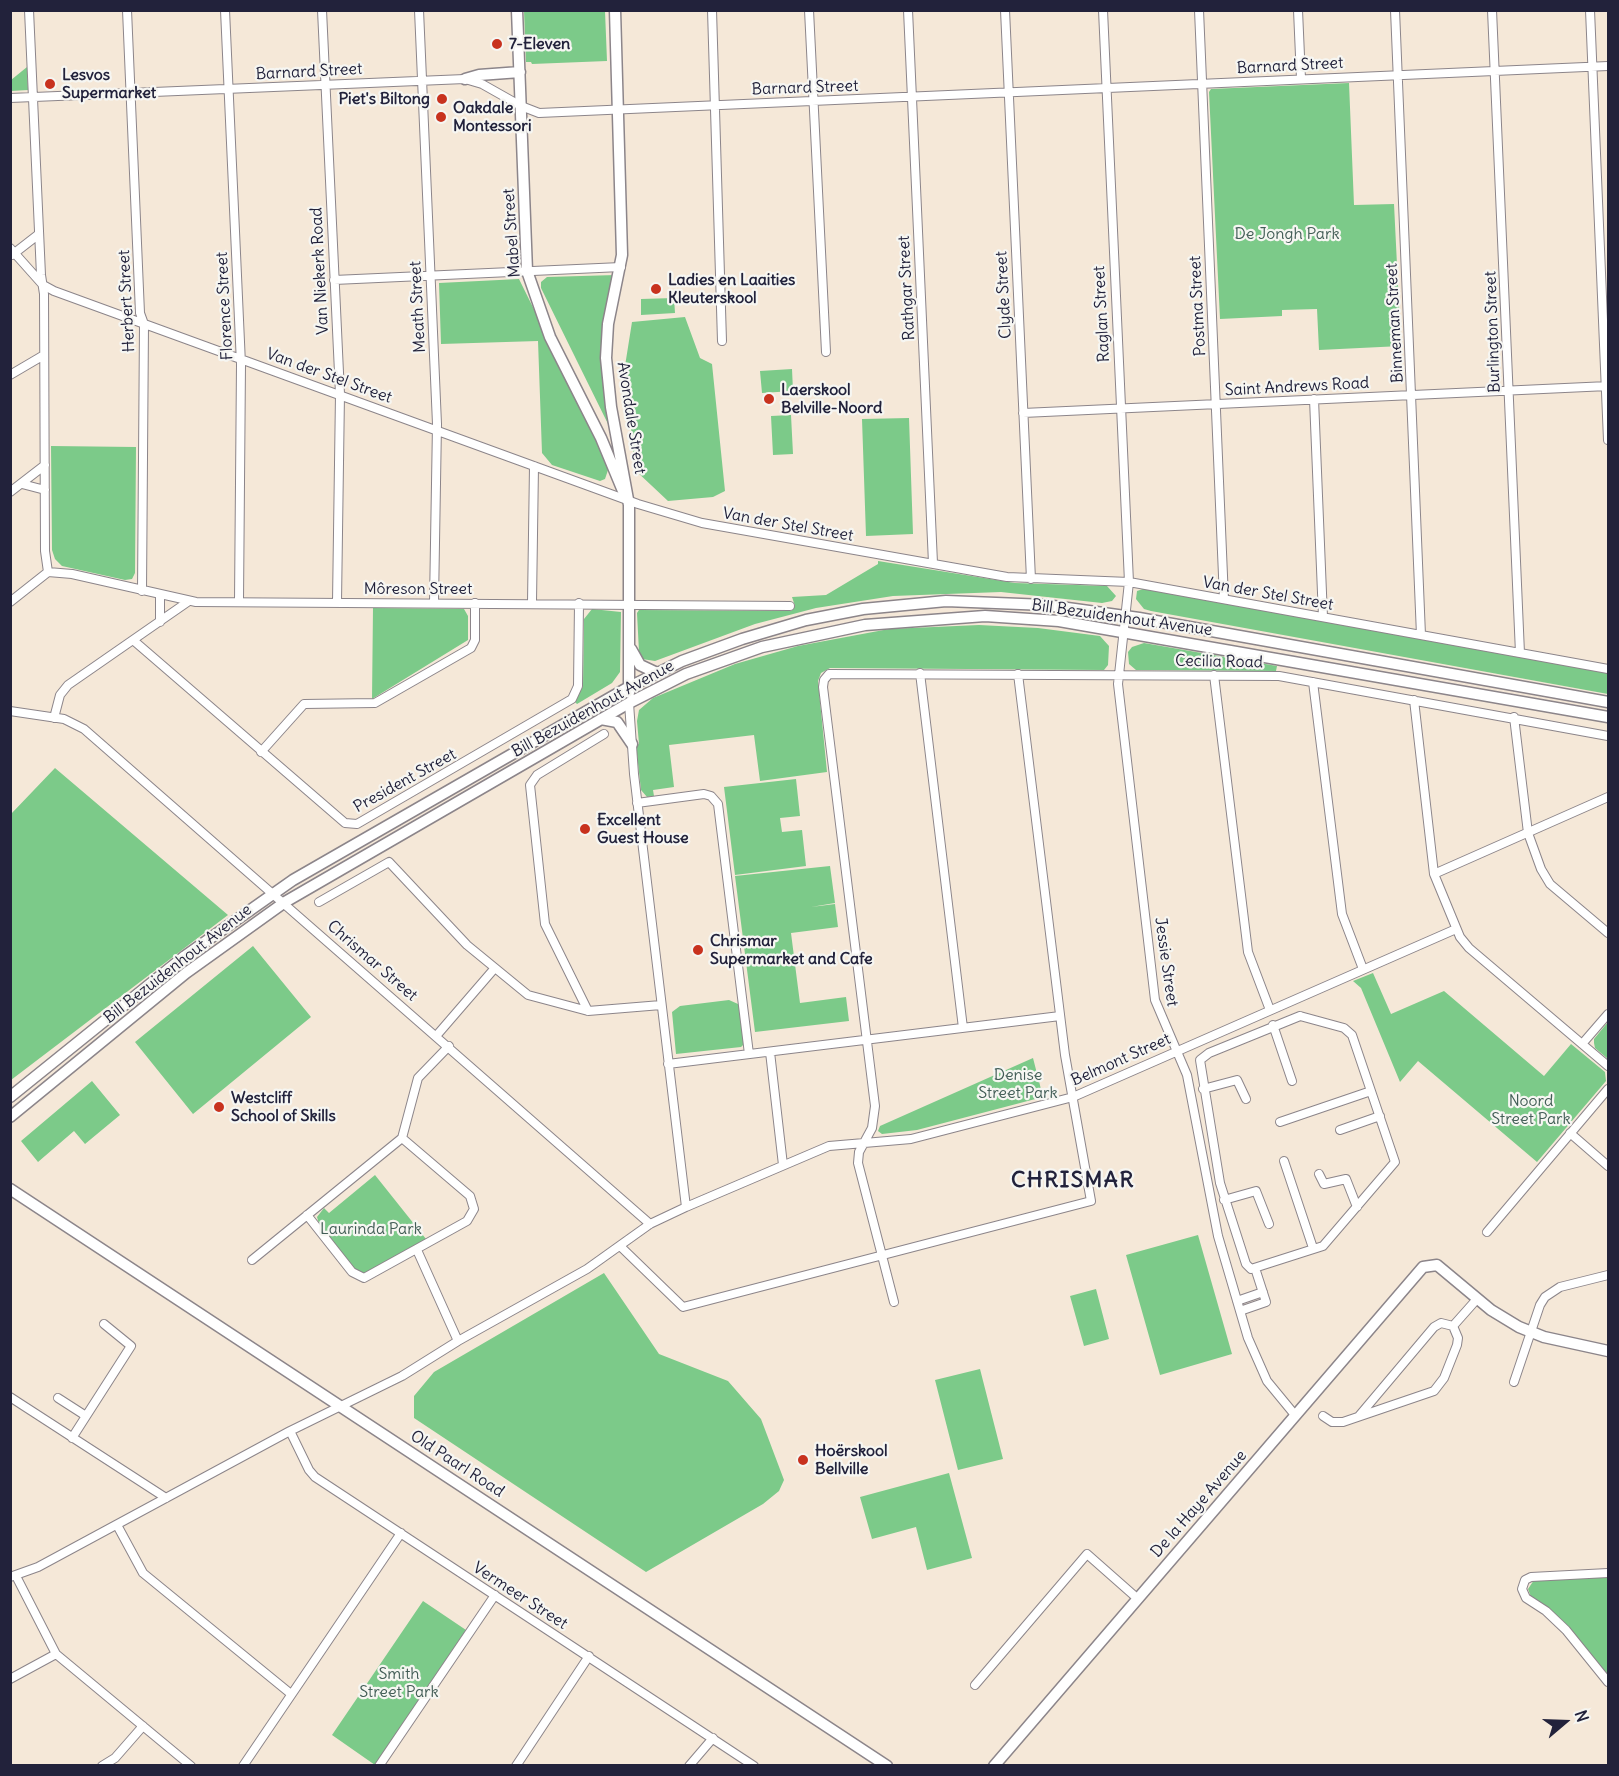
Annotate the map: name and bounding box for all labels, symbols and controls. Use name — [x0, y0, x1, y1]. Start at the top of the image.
place label: 7-Eleven — [509, 34, 570, 54]
marker: 7-Eleven — [490, 37, 504, 51]
street label: Barnard Street — [1236, 54, 1344, 78]
street label: Barnard Street — [255, 60, 363, 84]
place label: Lesvos Supermarket — [62, 65, 156, 103]
marker: Lesvos Supermarket — [43, 77, 57, 91]
street label: Barnard Street — [751, 77, 859, 99]
place label: Piet's Biltong — [338, 89, 430, 109]
marker: Piet's Biltong — [435, 92, 449, 106]
place label: Oakdale Montessori — [453, 98, 531, 136]
marker: Oakdale Montessori — [434, 110, 448, 124]
street label: Mabel Street — [499, 188, 525, 278]
street label: Van Niekerk Road — [307, 207, 333, 335]
park label: De Jongh Park — [1234, 224, 1340, 244]
street label: Rathgar Street — [895, 235, 919, 341]
street label: Herbert Street — [115, 249, 139, 353]
street label: Florence Street — [213, 251, 237, 361]
street label: Clyde Street — [992, 251, 1016, 339]
street label: Postma Street — [1186, 255, 1210, 357]
street label: Meath Street — [406, 261, 430, 353]
street label: Binneman Street — [1382, 262, 1408, 384]
street label: Raglan Street — [1090, 265, 1114, 363]
place label: Ladies en Laaities Kleuterskool — [668, 270, 795, 308]
street label: Burlington Street — [1481, 271, 1505, 393]
marker: Ladies en Laaities Kleuterskool — [649, 282, 663, 296]
street label: Van der Stel Street — [264, 344, 394, 408]
street label: Avondale Street — [613, 360, 649, 476]
street label: Saint Andrews Road — [1224, 374, 1370, 400]
place label: Laerskool Belville-Noord — [781, 380, 882, 418]
marker: Laerskool Belville-Noord — [762, 392, 776, 406]
street label: Van der Stel Street — [721, 504, 855, 546]
street label: Van der Stel Street — [1201, 573, 1335, 615]
street label: Môreson Street — [364, 579, 472, 599]
street label: Bill Bezuidenhout Avenue — [1030, 596, 1214, 640]
street label: Cecilia Road — [1175, 652, 1263, 672]
street label: Bill Bezuidenhout Avenue — [509, 656, 677, 762]
street label: President Street — [350, 745, 460, 817]
place label: Excellent Guest House — [597, 810, 689, 848]
marker: Excellent Guest House — [578, 822, 592, 836]
street label: Bill Bezuidenhout Avenue — [100, 900, 256, 1028]
street label: Jessie Street — [1150, 916, 1182, 1008]
street label: Chrismar Street — [323, 917, 421, 1005]
place label: Chrismar Supermarket and Cafe — [710, 931, 873, 969]
marker: Chrismar Supermarket and Cafe — [691, 943, 705, 957]
street label: Belmont Street — [1068, 1030, 1174, 1090]
park label: Denise Street Park — [978, 1065, 1058, 1103]
place label: Westcliff School of Skills — [231, 1088, 336, 1126]
park label: Noord Street Park — [1491, 1091, 1571, 1129]
marker: Westcliff School of Skills — [212, 1100, 226, 1114]
district label: CHRISMAR — [1011, 1168, 1135, 1194]
park label: Laurinda Park — [320, 1219, 422, 1239]
street label: Old Paarl Road — [406, 1427, 508, 1501]
place label: Hoërskool Bellville — [815, 1441, 888, 1479]
street label: De la Haye Avenue — [1147, 1446, 1251, 1562]
marker: Hoërskool Bellville — [796, 1453, 810, 1467]
street label: Vermeer Street — [469, 1558, 571, 1634]
park label: Smith Street Park — [359, 1664, 439, 1702]
north arrow — [1535, 1692, 1595, 1752]
text: N — [1571, 1708, 1593, 1725]

